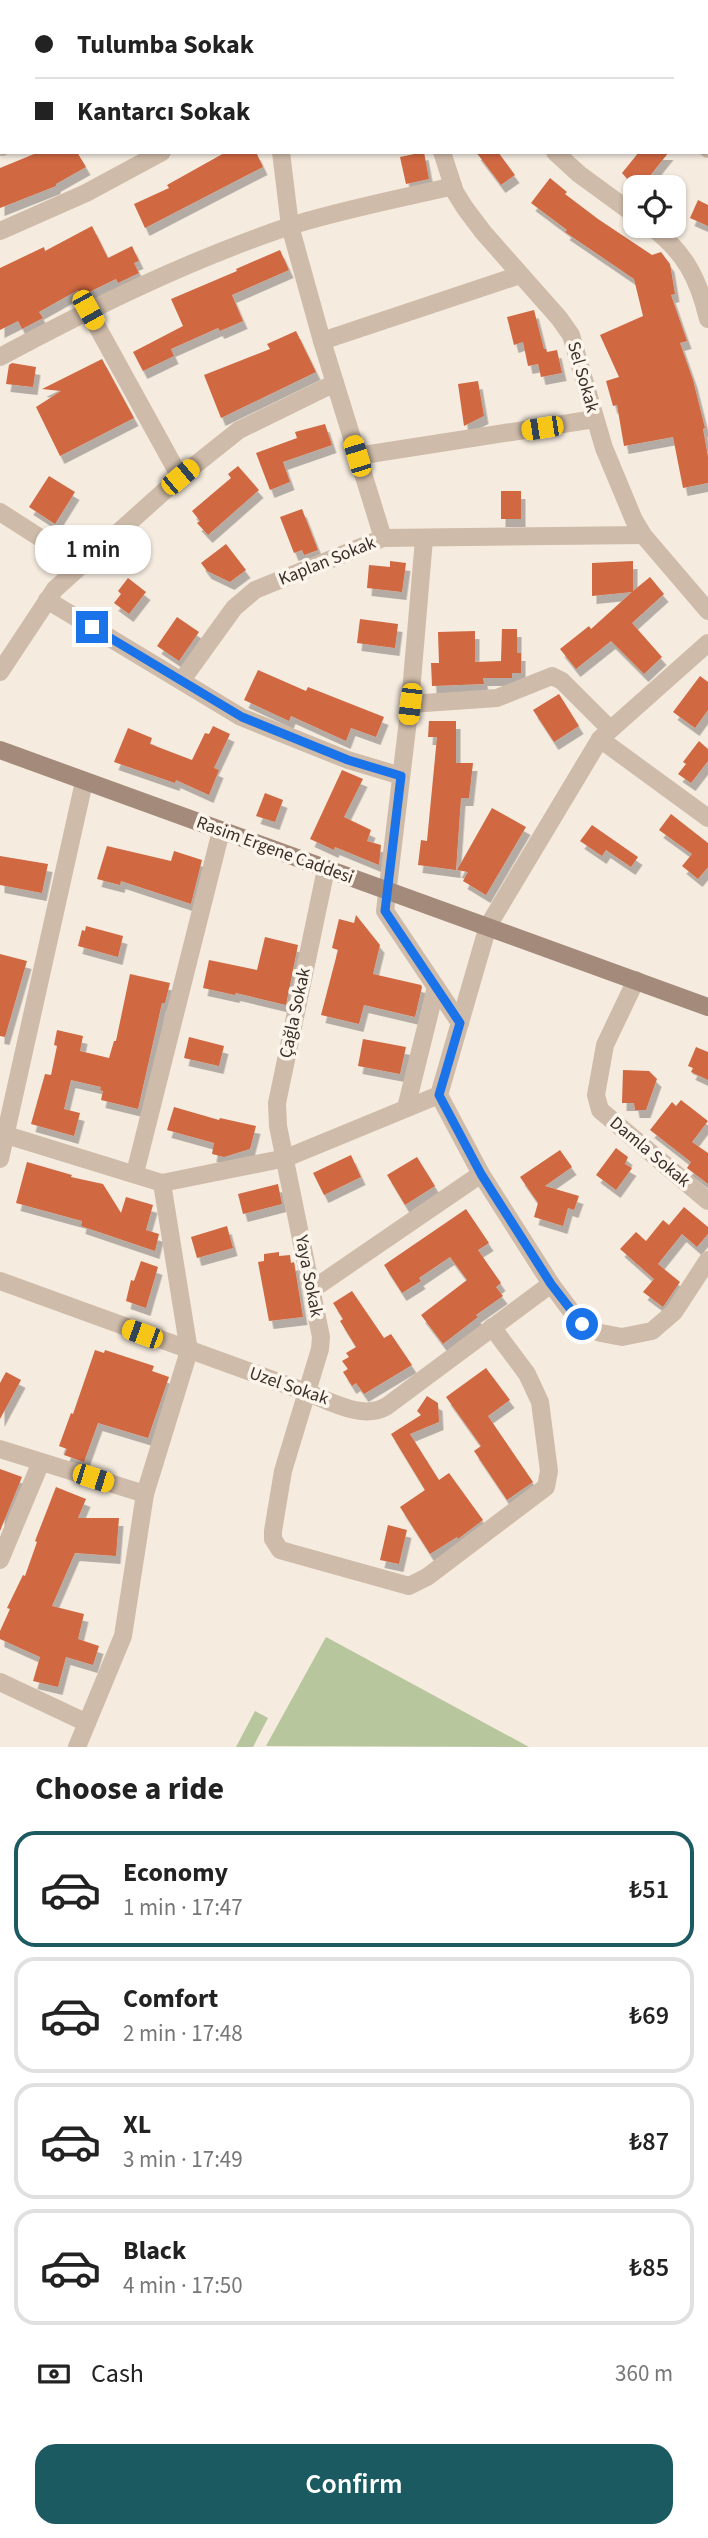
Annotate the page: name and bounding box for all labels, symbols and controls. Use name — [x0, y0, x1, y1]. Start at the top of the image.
text: Tulumba Sokak — [77, 26, 254, 63]
text: Kantarcı Sokak — [77, 93, 250, 130]
map controls — [623, 175, 686, 238]
button: locate — [623, 175, 686, 238]
car — [69, 287, 108, 333]
street label: Sel Sokak — [561, 339, 605, 416]
car — [520, 414, 565, 442]
car — [341, 433, 374, 479]
car — [158, 455, 203, 499]
callout: 1 min — [34, 526, 150, 574]
street label: Kaplan Sokak — [275, 530, 379, 592]
text: 1 min — [66, 533, 120, 566]
route end — [76, 611, 108, 643]
car — [398, 682, 423, 726]
street label: Rasim Ergene Caddesi — [193, 810, 357, 890]
street label: Çağla Sokak — [273, 965, 317, 1060]
street label: Damla Sokak — [604, 1111, 696, 1193]
street label: Yaya Sokak — [289, 1232, 329, 1319]
route start — [566, 1308, 598, 1340]
car — [119, 1317, 166, 1351]
street label: Uzel Sokak — [246, 1361, 332, 1411]
car — [70, 1462, 117, 1494]
text: Choose a ride — [35, 1766, 224, 1812]
text: Economy — [123, 1854, 228, 1891]
icon: car — [39, 1858, 102, 1921]
text: ₺51 — [629, 1871, 669, 1908]
text: 1 min · 17:47 — [123, 1891, 243, 1924]
text: Comfort — [123, 1980, 218, 2017]
icon: car — [39, 1984, 102, 2047]
text: ₺69 — [629, 1997, 669, 2034]
text: 2 min · 17:48 — [123, 2017, 243, 2050]
text: XL — [123, 2106, 151, 2143]
icon: car — [39, 2110, 102, 2173]
text: ₺87 — [629, 2123, 669, 2160]
text: 3 min · 17:49 — [123, 2143, 243, 2176]
text: Black — [123, 2232, 186, 2269]
icon: car — [39, 2236, 102, 2299]
text: ₺85 — [629, 2249, 669, 2286]
text: 4 min · 17:50 — [123, 2269, 243, 2302]
icon: cash — [35, 2355, 73, 2393]
text: Cash — [91, 2355, 144, 2392]
text: 360 m — [615, 2357, 673, 2390]
button: Confirm — [35, 2444, 673, 2524]

